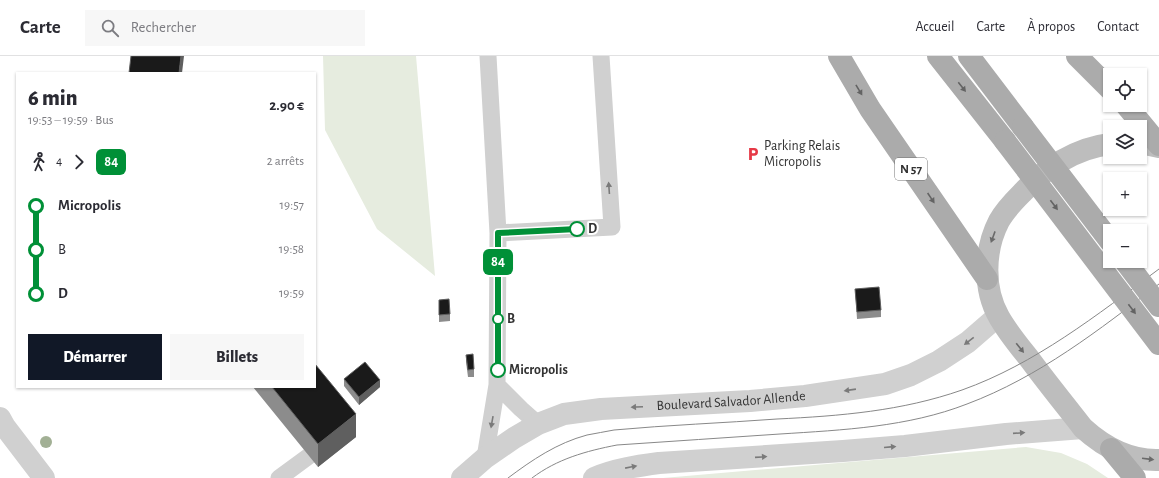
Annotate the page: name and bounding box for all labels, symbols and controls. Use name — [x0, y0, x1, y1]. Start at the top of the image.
search box — [85, 10, 365, 46]
icon: search — [99, 17, 121, 39]
text: Carte — [20, 18, 61, 37]
text: Rechercher — [131, 20, 196, 35]
text: Accueil — [915, 20, 954, 34]
text: Carte — [976, 20, 1005, 34]
text: À propos — [1027, 20, 1075, 34]
text: Contact — [1097, 20, 1139, 34]
map controls — [1103, 68, 1147, 268]
button: locate — [1103, 68, 1147, 112]
one-way arrow — [958, 81, 967, 92]
one-way arrow — [855, 84, 862, 96]
text: 6 min — [28, 87, 78, 109]
text: 2.90 € — [269, 98, 304, 113]
text: 19:53 – 19:59 · Bus — [28, 114, 114, 127]
button: layers — [1103, 120, 1147, 164]
place label: Parking Relais Micropolis — [764, 139, 840, 169]
parking icon: Parking Relais Micropolis — [745, 146, 761, 162]
icon: walk — [28, 151, 50, 173]
icon: forward — [68, 151, 90, 173]
text: 4 — [56, 155, 62, 168]
text: 84 — [104, 155, 118, 169]
text: 2 arrêts — [267, 155, 304, 168]
road number: N 57 — [895, 158, 927, 180]
button: + — [1103, 172, 1147, 216]
one-way arrow — [606, 182, 613, 194]
one-way arrow — [927, 193, 935, 203]
text: Micropolis — [58, 198, 121, 213]
text: 19:57 — [280, 199, 304, 212]
one-way arrow — [1050, 200, 1058, 211]
marker: D — [569, 221, 585, 237]
place label: D — [588, 222, 597, 236]
button: − — [1103, 224, 1147, 268]
one-way arrow — [990, 232, 996, 244]
text: B — [58, 242, 66, 257]
text: 19:58 — [279, 243, 304, 256]
line badge: 84 — [480, 249, 516, 275]
text: 84 — [491, 255, 505, 269]
text: D — [58, 286, 68, 301]
text: 19:59 — [279, 287, 304, 300]
one-way arrow — [1128, 303, 1137, 314]
place label: B — [507, 312, 515, 326]
marker: B — [492, 313, 504, 325]
button: Démarrer — [28, 334, 162, 380]
button: Billets — [170, 334, 304, 380]
one-way arrow — [963, 337, 974, 346]
one-way arrow — [1016, 343, 1025, 353]
marker: Micropolis — [490, 362, 506, 378]
place label: Micropolis — [509, 363, 568, 377]
one-way arrow — [844, 387, 856, 393]
street label: Boulevard Salvador Allende — [656, 389, 806, 413]
one-way arrow — [630, 404, 643, 410]
one-way arrow — [488, 416, 494, 428]
one-way arrow — [1013, 429, 1026, 436]
one-way arrow — [884, 443, 896, 450]
one-way arrow — [755, 453, 767, 460]
one-way arrow — [1142, 456, 1154, 463]
one-way arrow — [625, 464, 637, 470]

